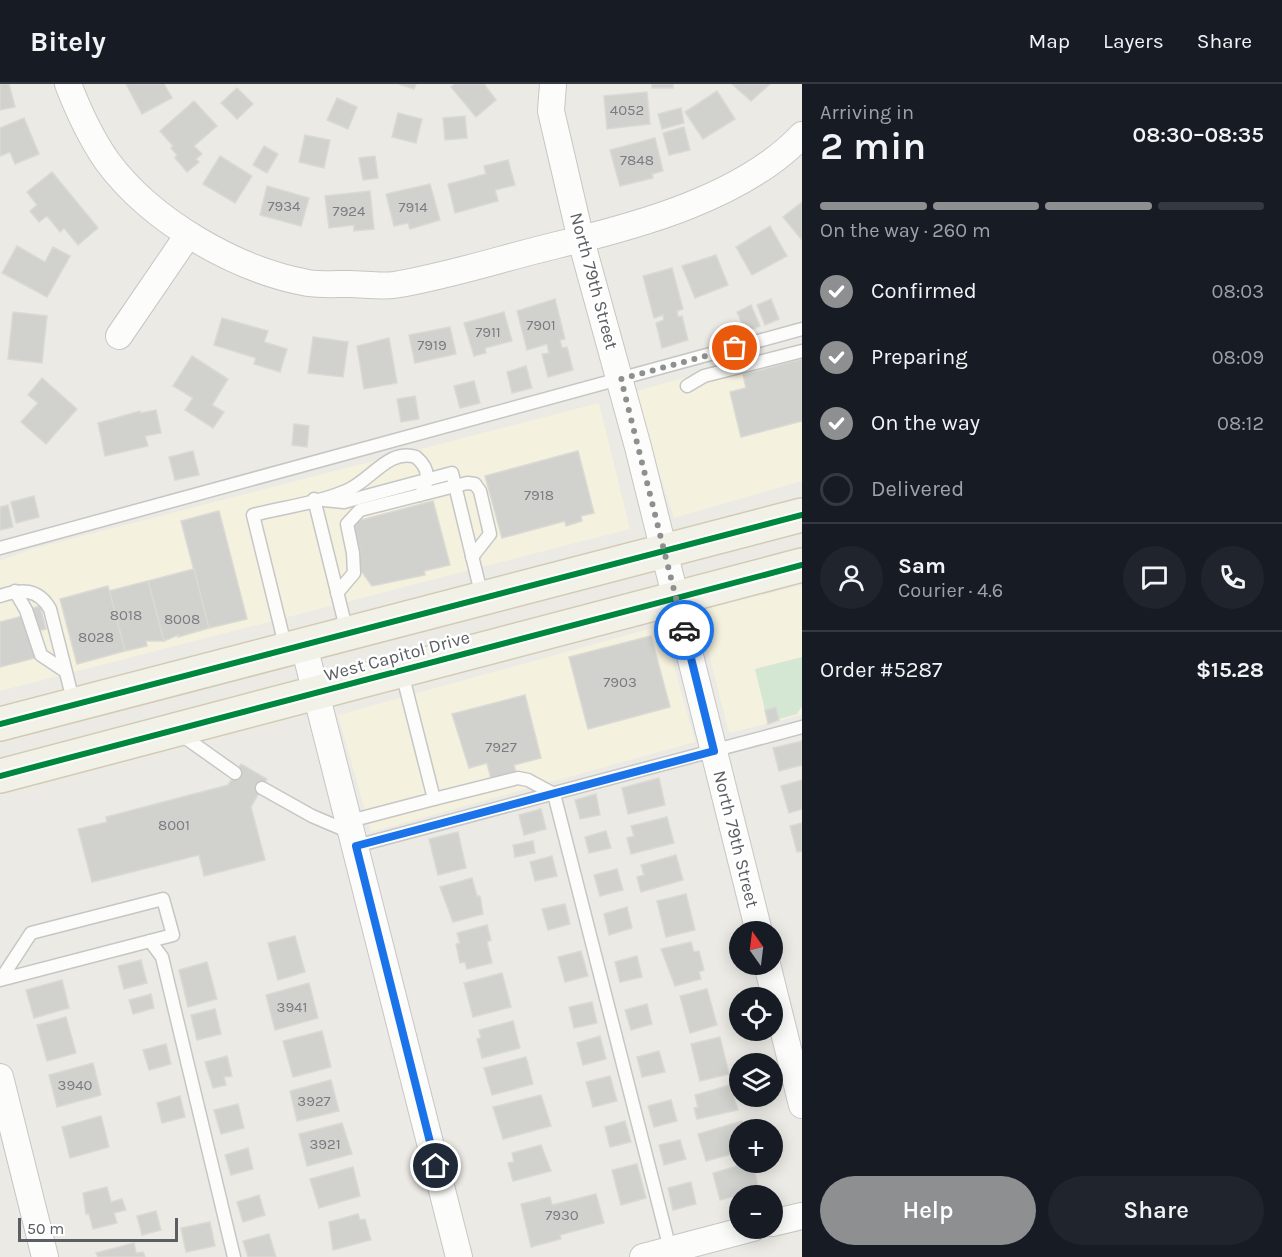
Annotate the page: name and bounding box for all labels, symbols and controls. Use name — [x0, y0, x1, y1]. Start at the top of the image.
text: Bitely — [30, 25, 106, 58]
text: Map — [1028, 29, 1070, 53]
text: Layers — [1103, 29, 1164, 53]
text: Share — [1197, 29, 1252, 53]
house number: 4052 — [610, 101, 644, 119]
text: Arriving in — [820, 101, 914, 124]
text: 08:30–08:35 — [1133, 122, 1264, 148]
text: 2 min — [820, 123, 926, 169]
house number: 7848 — [620, 151, 654, 169]
house number: 7934 — [268, 197, 301, 215]
house number: 7914 — [398, 198, 428, 216]
house number: 7924 — [333, 202, 366, 220]
street label: North 79th Street — [565, 210, 623, 352]
text: On the way · 260 m — [820, 219, 991, 242]
icon: check — [820, 275, 853, 308]
text: Confirmed — [871, 278, 977, 304]
text: 08:03 — [1212, 280, 1264, 303]
house number: 7901 — [526, 316, 556, 334]
pin — [709, 322, 760, 373]
house number: 7911 — [475, 323, 501, 341]
icon: bag — [718, 331, 751, 364]
house number: 7919 — [417, 336, 447, 354]
icon: check — [820, 341, 853, 374]
text: Preparing — [871, 344, 968, 370]
text: 08:09 — [1212, 346, 1264, 369]
icon: check — [820, 407, 853, 440]
text: On the way — [871, 410, 980, 436]
text: 08:12 — [1217, 412, 1264, 435]
text: Delivered — [871, 476, 964, 502]
house number: 7918 — [524, 486, 554, 504]
button: person — [820, 546, 883, 609]
button: chat — [1123, 546, 1186, 609]
button: phone — [1201, 546, 1264, 609]
text: Sam — [898, 553, 946, 579]
text: Courier · 4.6 — [898, 579, 1003, 602]
courier — [654, 600, 714, 660]
house number: 8018 — [110, 606, 142, 624]
house number: 8008 — [164, 610, 200, 628]
icon: car — [668, 614, 701, 647]
street label: West Capitol Drive — [322, 626, 472, 686]
house number: 8028 — [78, 628, 114, 646]
text: Order #5287 — [820, 657, 942, 683]
text: $15.28 — [1196, 657, 1264, 683]
house number: 7903 — [603, 673, 637, 691]
house number: 7927 — [485, 738, 517, 756]
street label: North 79th Street — [708, 768, 764, 910]
house number: 8001 — [158, 816, 190, 834]
north arrow — [729, 921, 783, 975]
map controls — [729, 921, 783, 1239]
button: locate — [729, 987, 783, 1041]
house number: 3941 — [277, 998, 307, 1016]
button: layers — [729, 1053, 783, 1107]
house number: 3940 — [58, 1076, 93, 1094]
house number: 3927 — [297, 1092, 331, 1110]
button: + — [729, 1119, 783, 1173]
house number: 3921 — [309, 1135, 341, 1153]
pin — [410, 1140, 461, 1191]
icon: home — [419, 1149, 452, 1182]
button: Help — [820, 1176, 1036, 1245]
button: Share — [1048, 1176, 1264, 1245]
button: − — [729, 1185, 783, 1239]
house number: 7930 — [545, 1206, 579, 1224]
scale bar — [18, 1215, 178, 1242]
text: 50 m — [27, 1219, 64, 1238]

